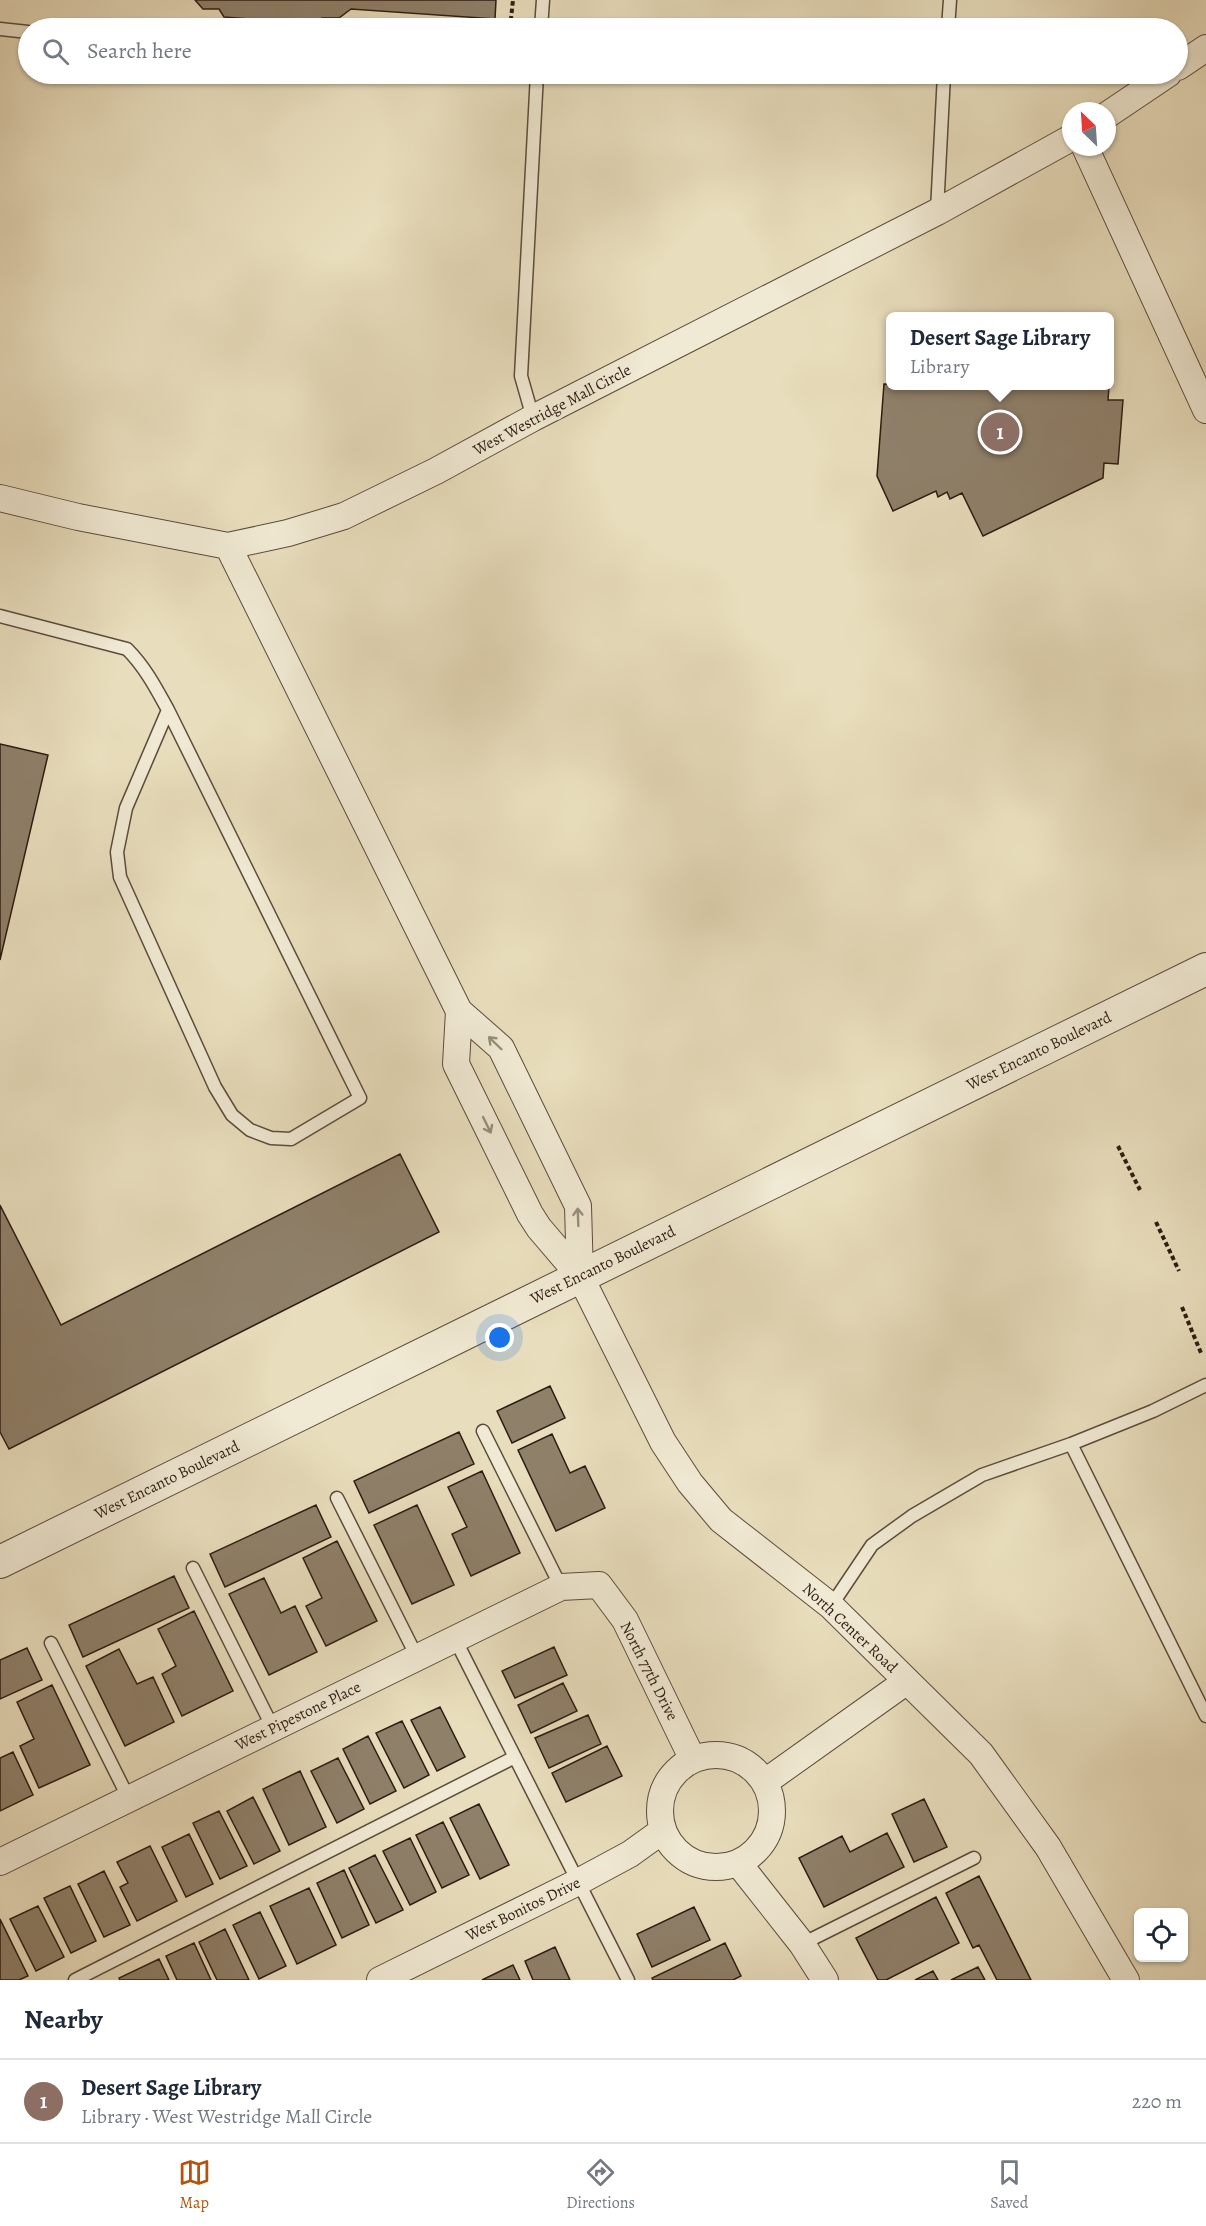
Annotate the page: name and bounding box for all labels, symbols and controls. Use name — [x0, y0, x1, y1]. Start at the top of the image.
search box — [18, 18, 1188, 84]
icon: search — [39, 35, 72, 68]
text: Search here — [87, 36, 192, 66]
north arrow — [1062, 102, 1116, 156]
popup — [886, 312, 1114, 390]
text: Desert Sage Library — [910, 323, 1090, 353]
text: Library — [910, 353, 969, 380]
street label: West Westridge Mall Circle — [468, 359, 635, 461]
pin: 1 — [980, 410, 1020, 454]
street label: West Encanto Boulevard — [962, 1006, 1116, 1096]
one-way arrow — [487, 1036, 502, 1050]
one-way arrow — [481, 1116, 493, 1134]
one-way arrow — [573, 1208, 584, 1228]
street label: West Encanto Boulevard — [526, 1220, 680, 1310]
your location — [485, 1323, 514, 1352]
street label: West Encanto Boulevard — [90, 1435, 244, 1525]
street label: North Center Road — [798, 1578, 903, 1678]
street label: North 77th Drive — [615, 1618, 683, 1724]
street label: West Pipestone Place — [231, 1676, 364, 1756]
street label: West Bonitos Drive — [461, 1872, 584, 1947]
map controls — [1134, 1908, 1188, 1962]
button: locate — [1134, 1908, 1188, 1962]
text: Nearby — [24, 2002, 103, 2037]
text: Desert Sage Library — [81, 2073, 261, 2103]
text: 1 — [40, 2088, 47, 2115]
text: 220 m — [1132, 2088, 1182, 2115]
text: Library · West Westridge Mall Circle — [81, 2103, 372, 2130]
tab: Map — [178, 2156, 211, 2214]
tab: Directions — [566, 2156, 635, 2214]
tab: Saved — [990, 2156, 1028, 2214]

